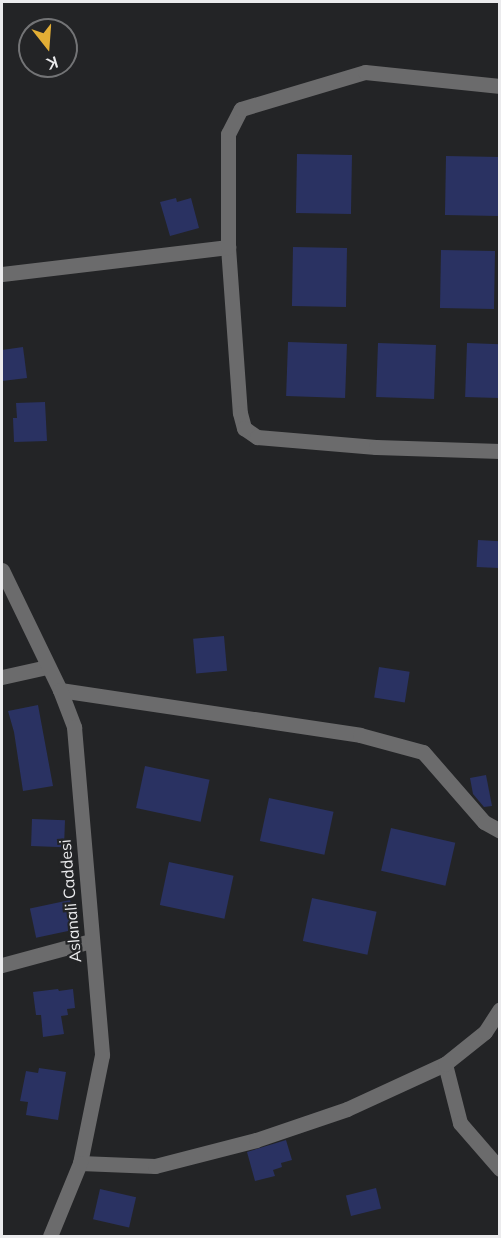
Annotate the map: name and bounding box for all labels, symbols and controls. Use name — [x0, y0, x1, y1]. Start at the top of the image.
north arrow — [18, 18, 78, 78]
text: K — [45, 52, 61, 74]
street label: Aslanali Caddesi — [55, 839, 85, 963]

